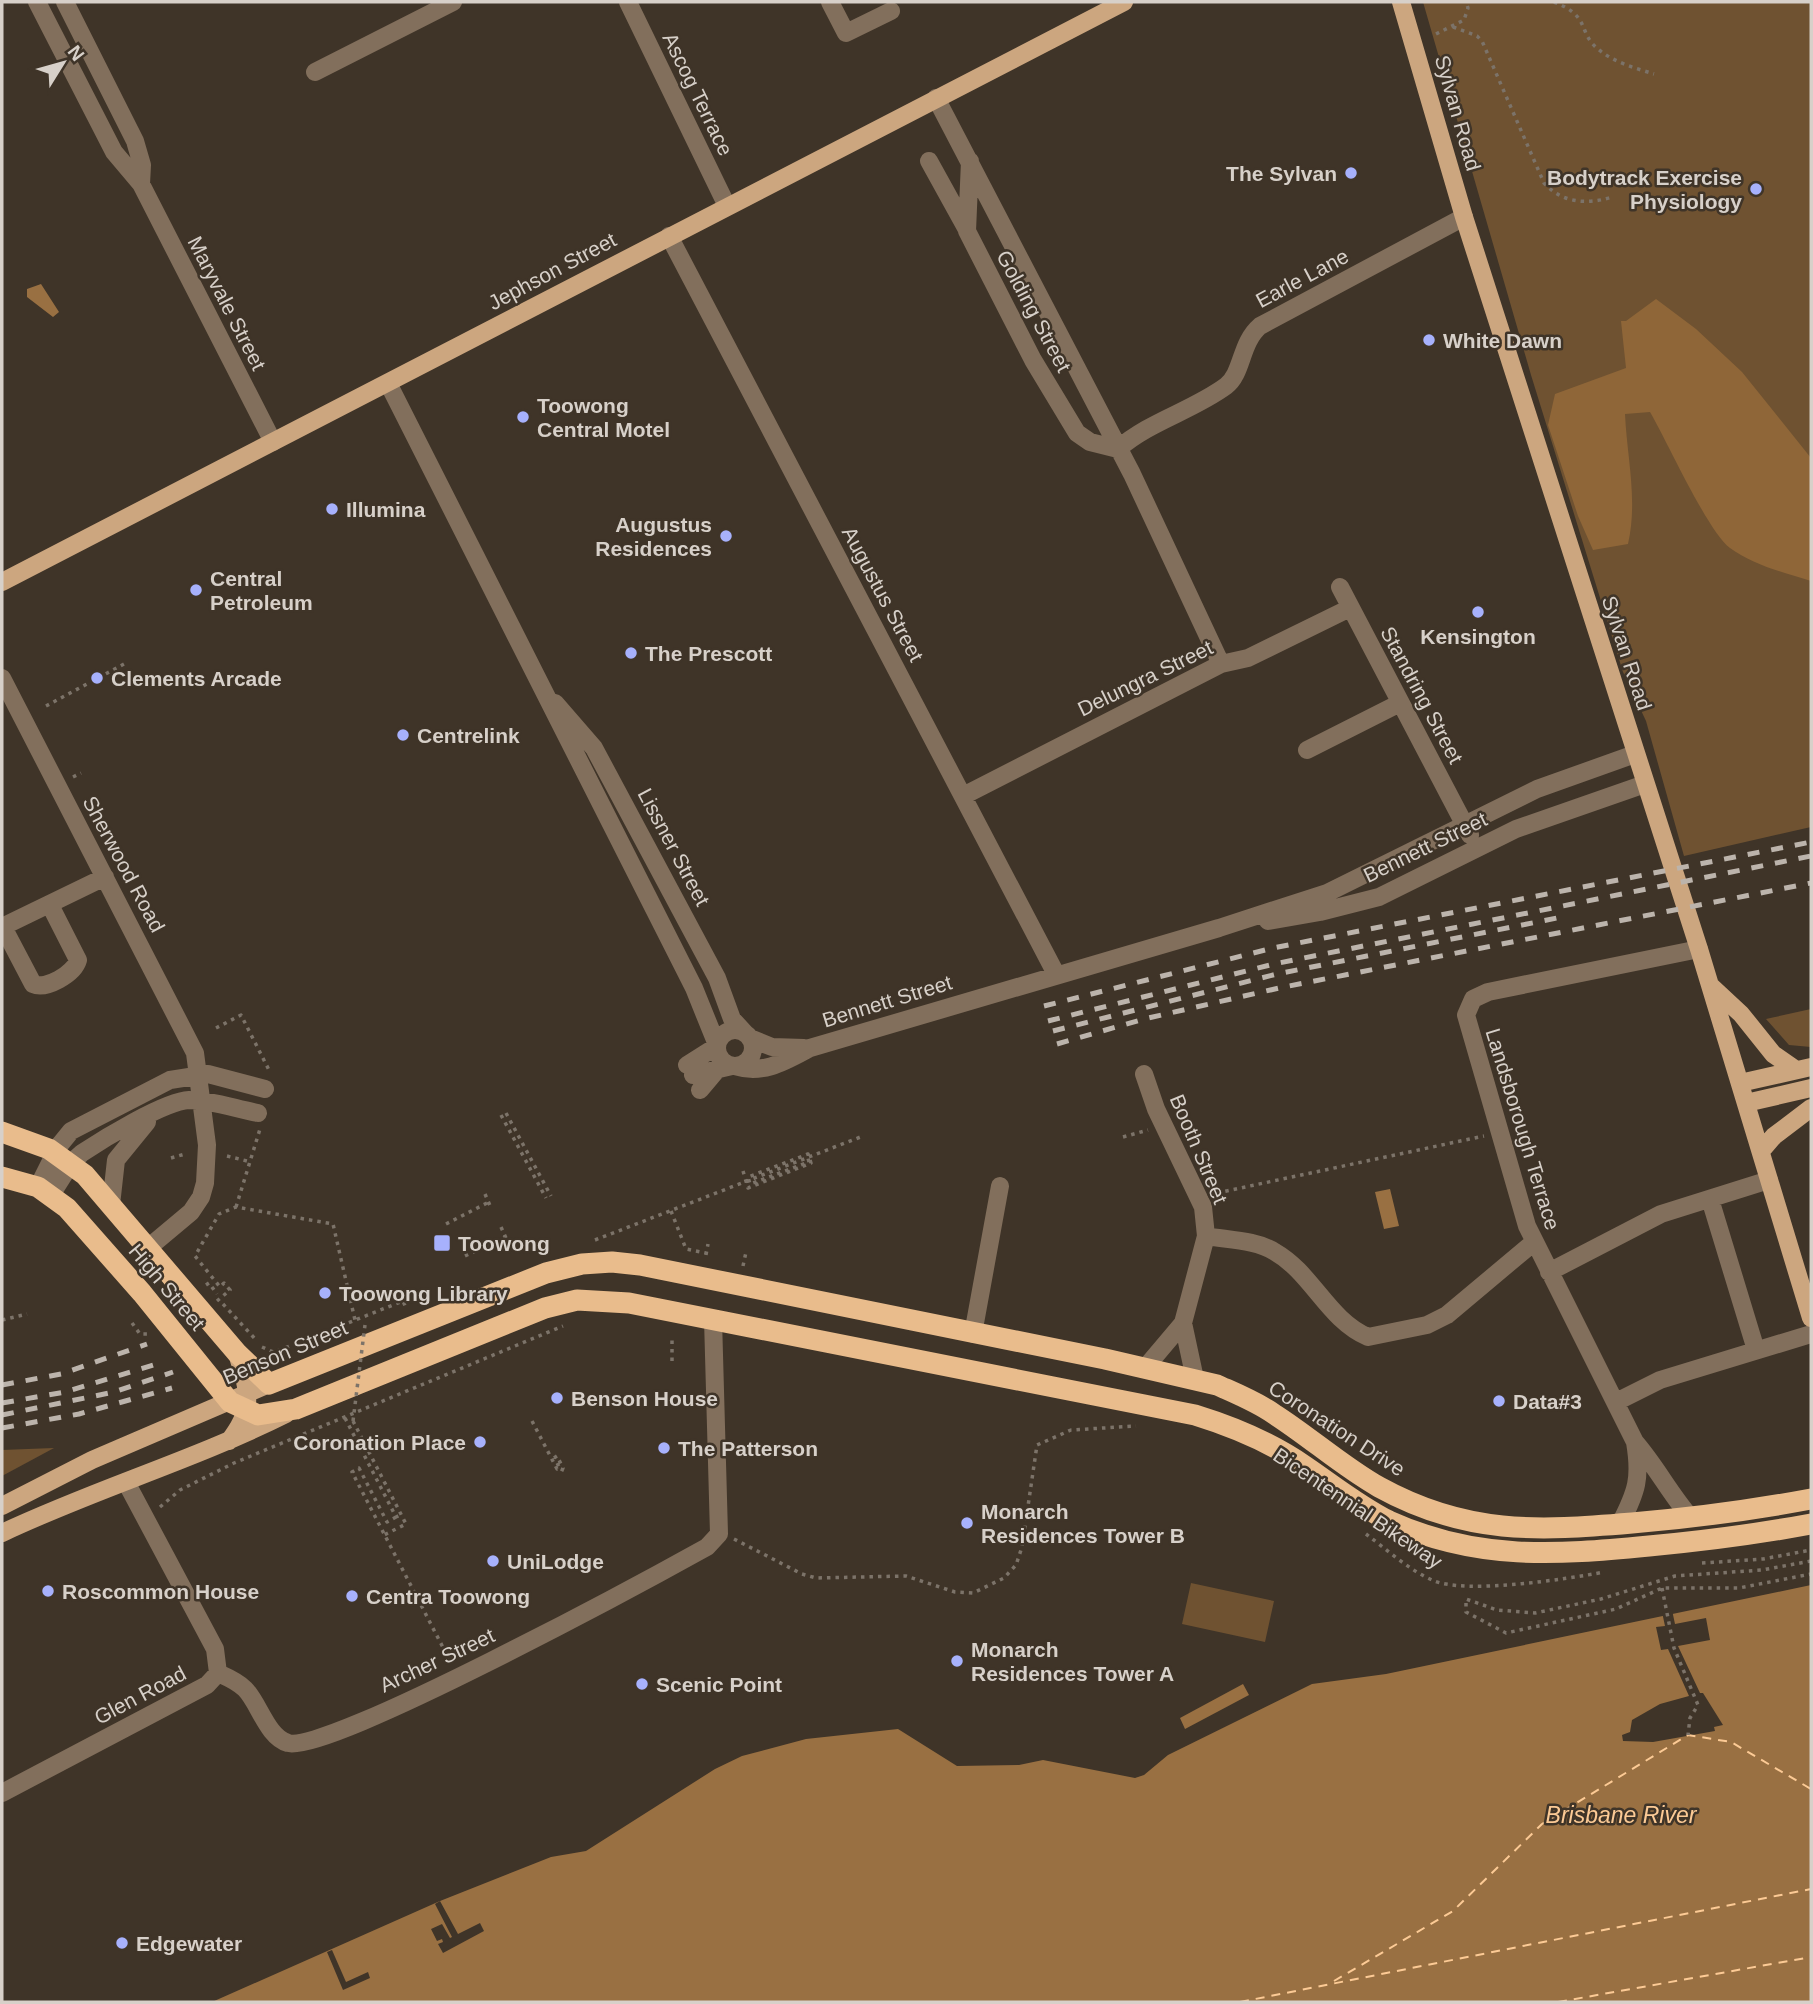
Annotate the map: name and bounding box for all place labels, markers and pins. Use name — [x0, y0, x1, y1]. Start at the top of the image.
place label: The Sylvan — [1226, 162, 1337, 185]
marker: The Sylvan — [1343, 165, 1359, 181]
place label: Bodytrack Exercise Physiology — [1547, 166, 1742, 213]
marker: Bodytrack Exercise Physiology — [1748, 181, 1764, 197]
place label: White Dawn — [1443, 329, 1562, 352]
marker: White Dawn — [1421, 332, 1437, 348]
place label: Toowong Central Motel — [537, 394, 670, 441]
marker: Toowong Central Motel — [515, 409, 531, 425]
place label: Illumina — [346, 498, 426, 521]
marker: Illumina — [324, 501, 340, 517]
place label: Augustus Residences — [595, 513, 712, 560]
marker: Augustus Residences — [718, 528, 734, 544]
place label: Central Petroleum — [210, 567, 313, 614]
marker: Central Petroleum — [188, 582, 204, 598]
marker: Kensington — [1470, 604, 1486, 620]
place label: Kensington — [1420, 625, 1536, 648]
place label: The Prescott — [645, 642, 772, 665]
marker: The Prescott — [623, 645, 639, 661]
place label: Clements Arcade — [111, 667, 282, 690]
marker: Clements Arcade — [89, 670, 105, 686]
place label: Centrelink — [417, 724, 520, 747]
marker: Centrelink — [395, 727, 411, 743]
place label: Toowong — [458, 1232, 550, 1255]
marker: Toowong — [432, 1233, 452, 1253]
place label: Toowong Library — [339, 1282, 508, 1305]
marker: Toowong Library — [317, 1285, 333, 1301]
place label: Benson House — [571, 1387, 718, 1410]
marker: Benson House — [549, 1390, 565, 1406]
place label: Data#3 — [1513, 1390, 1582, 1413]
marker: Data#3 — [1491, 1393, 1507, 1409]
place label: Coronation Place — [293, 1431, 466, 1454]
marker: Coronation Place — [472, 1434, 488, 1450]
place label: The Patterson — [678, 1437, 818, 1460]
marker: The Patterson — [656, 1440, 672, 1456]
place label: Monarch Residences Tower B — [981, 1500, 1185, 1547]
marker: Monarch Residences Tower B — [959, 1515, 975, 1531]
place label: UniLodge — [507, 1550, 604, 1573]
marker: UniLodge — [485, 1553, 501, 1569]
place label: Roscommon House — [62, 1580, 259, 1603]
marker: Roscommon House — [40, 1583, 56, 1599]
place label: Centra Toowong — [366, 1585, 530, 1608]
marker: Centra Toowong — [344, 1588, 360, 1604]
place label: Monarch Residences Tower A — [971, 1638, 1174, 1685]
marker: Monarch Residences Tower A — [949, 1653, 965, 1669]
place label: Scenic Point — [656, 1673, 782, 1696]
marker: Scenic Point — [634, 1676, 650, 1692]
place label: Edgewater — [136, 1932, 242, 1955]
marker: Edgewater — [114, 1935, 130, 1951]

